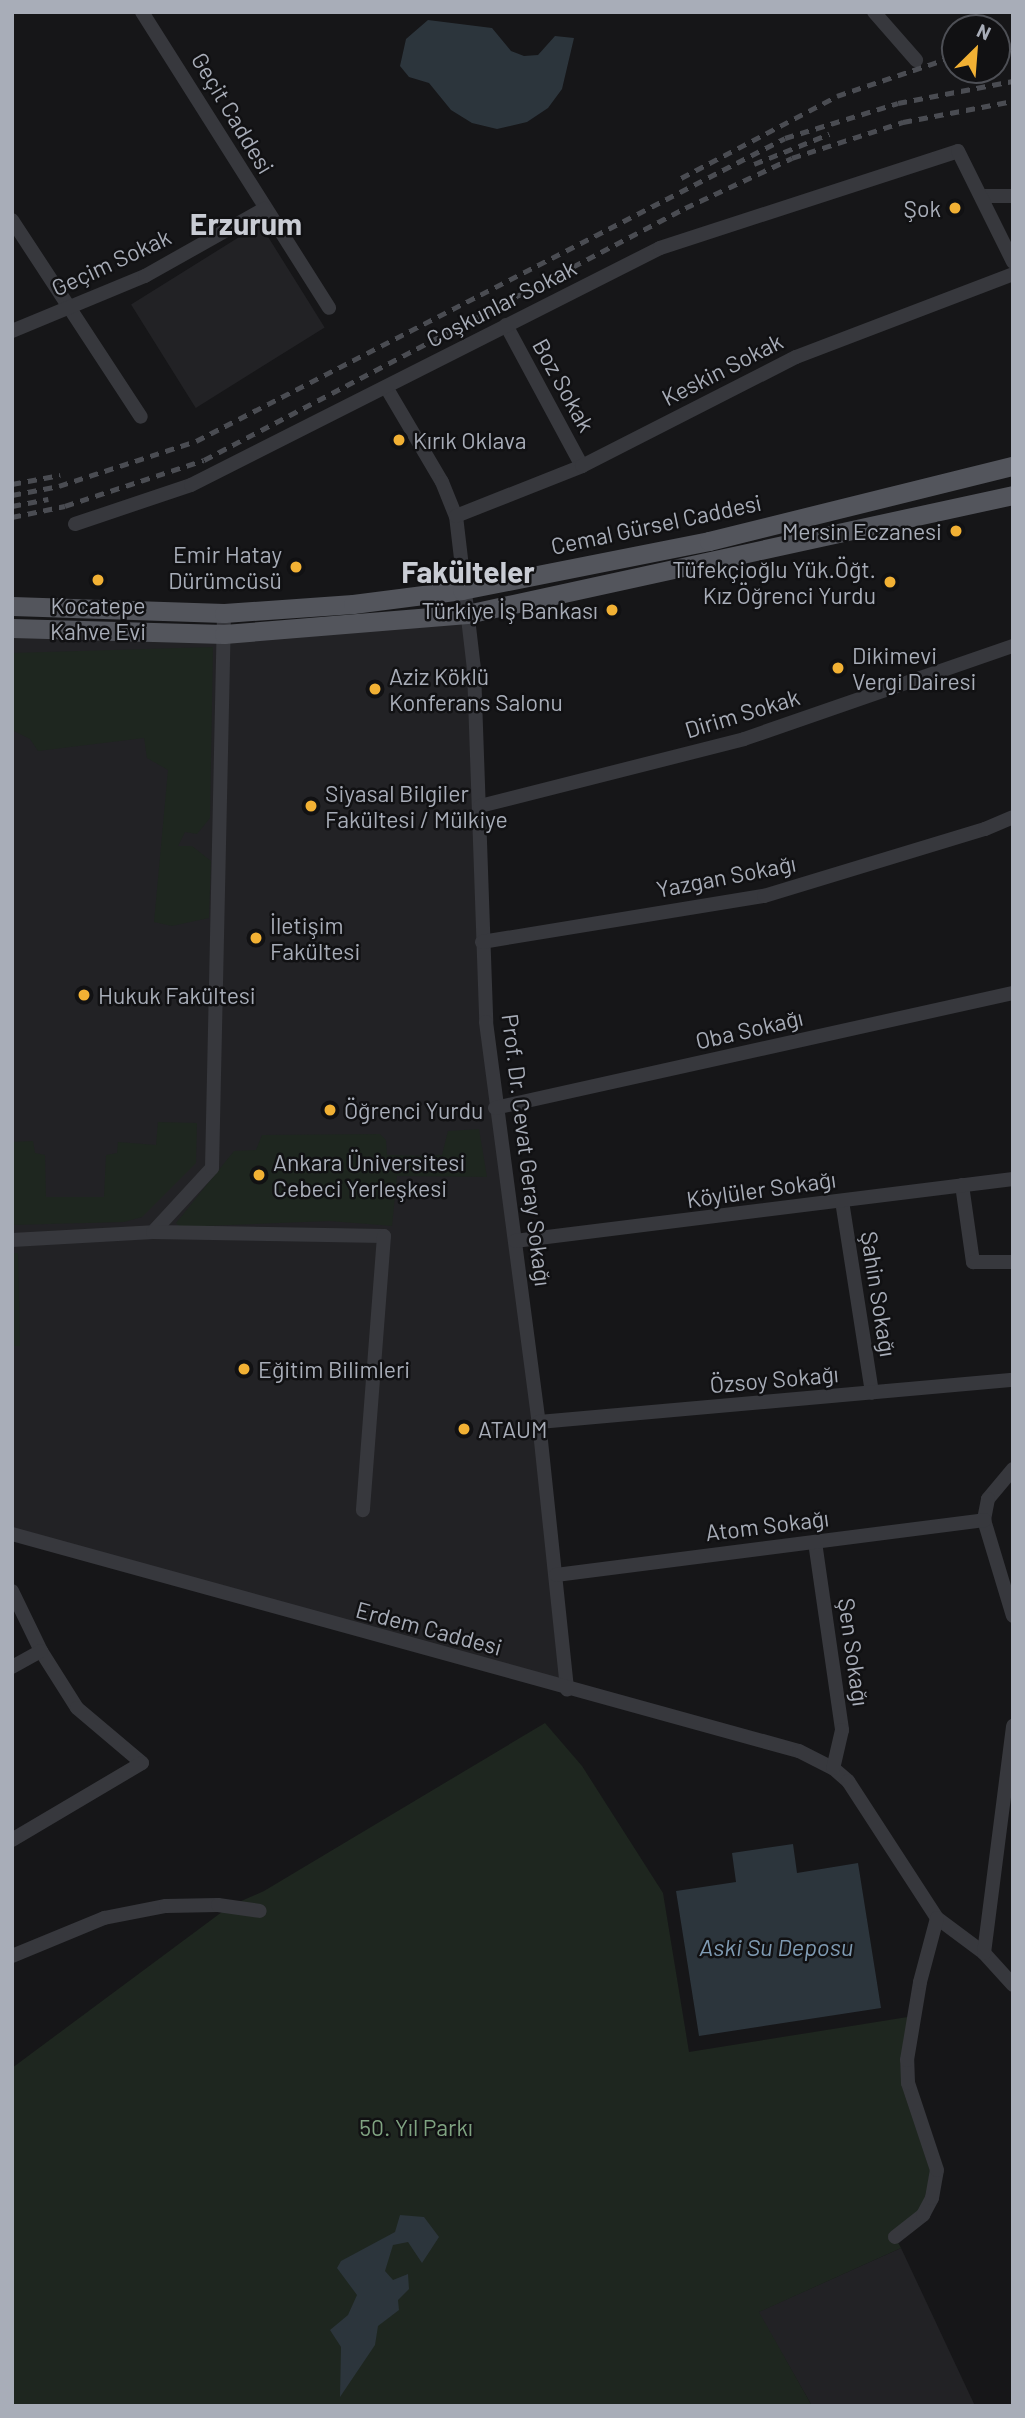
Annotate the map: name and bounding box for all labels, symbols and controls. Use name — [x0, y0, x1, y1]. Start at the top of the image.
north arrow — [941, 14, 1011, 84]
text: N — [974, 18, 995, 44]
street label: Geçit Caddesi — [186, 47, 280, 179]
place label: Şok — [904, 194, 941, 222]
marker: Şok — [947, 200, 963, 216]
district label: Erzurum — [190, 205, 302, 241]
street label: Geçim Sokak — [47, 222, 175, 302]
street label: Coşkunlar Sokak — [421, 253, 581, 353]
street label: Keskin Sokak — [657, 327, 787, 411]
street label: Boz Sokak — [527, 334, 601, 436]
place label: Kırık Oklava — [413, 426, 526, 454]
marker: Kırık Oklava — [391, 432, 407, 448]
street label: Cemal Gürsel Caddesi — [548, 488, 764, 560]
place label: Mersin Eczanesi — [782, 517, 942, 545]
marker: Mersin Eczanesi — [948, 523, 964, 539]
place label: Emir Hatay Dürümcüsü — [168, 540, 282, 594]
district label: Fakülteler — [401, 553, 535, 589]
place label: Tüfekçioğlu Yük.Öğt. Kız Öğrenci Yurdu — [672, 555, 876, 609]
marker: Emir Hatay Dürümcüsü — [288, 559, 304, 575]
marker: Kocatepe Kahve Evi — [90, 572, 106, 588]
marker: Tüfekçioğlu Yük.Öğt. Kız Öğrenci Yurdu — [882, 574, 898, 590]
place label: Kocatepe Kahve Evi — [50, 591, 146, 645]
place label: Türkiye İş Bankası — [422, 596, 598, 624]
marker: Türkiye İş Bankası — [604, 602, 620, 618]
place label: Dikimevi Vergi Dairesi — [852, 641, 976, 695]
marker: Dikimevi Vergi Dairesi — [830, 660, 846, 676]
place label: Aziz Köklü Konferans Salonu — [389, 662, 563, 716]
marker: Aziz Köklü Konferans Salonu — [367, 681, 383, 697]
street label: Dirim Sokak — [681, 682, 803, 744]
place label: Siyasal Bilgiler Fakültesi / Mülkiye — [325, 779, 508, 833]
marker: Siyasal Bilgiler Fakültesi / Mülkiye — [303, 798, 319, 814]
street label: Yazgan Sokağı — [654, 849, 798, 903]
place label: İletişim Fakültesi — [270, 911, 360, 965]
marker: İletişim Fakültesi — [248, 930, 264, 946]
place label: Hukuk Fakültesi — [98, 981, 256, 1009]
marker: Hukuk Fakültesi — [76, 987, 92, 1003]
street label: Oba Sokağı — [693, 1003, 805, 1055]
street label: Prof. Dr. Cevat Geray Sokağı — [497, 1012, 557, 1288]
place label: Öğrenci Yurdu — [344, 1096, 483, 1124]
marker: Öğrenci Yurdu — [322, 1102, 338, 1118]
place label: Ankara Üniversitesi Cebeci Yerleşkesi — [273, 1148, 465, 1202]
street label: Köylüler Sokağı — [684, 1165, 838, 1213]
marker: Ankara Üniversitesi Cebeci Yerleşkesi — [251, 1167, 267, 1183]
street label: Şahin Sokağı — [855, 1229, 903, 1359]
place label: Eğitim Bilimleri — [258, 1355, 410, 1383]
street label: Özsoy Sokağı — [708, 1360, 840, 1398]
marker: Eğitim Bilimleri — [236, 1361, 252, 1377]
place label: ATAUM — [478, 1415, 547, 1443]
marker: ATAUM — [456, 1421, 472, 1437]
street label: Atom Sokağı — [704, 1504, 830, 1546]
street label: Erdem Caddesi — [353, 1595, 505, 1661]
street label: Şen Sokağı — [833, 1596, 875, 1708]
water label: Aski Su Deposu — [699, 1933, 853, 1961]
park label: 50. Yıl Parkı — [359, 2113, 473, 2141]

